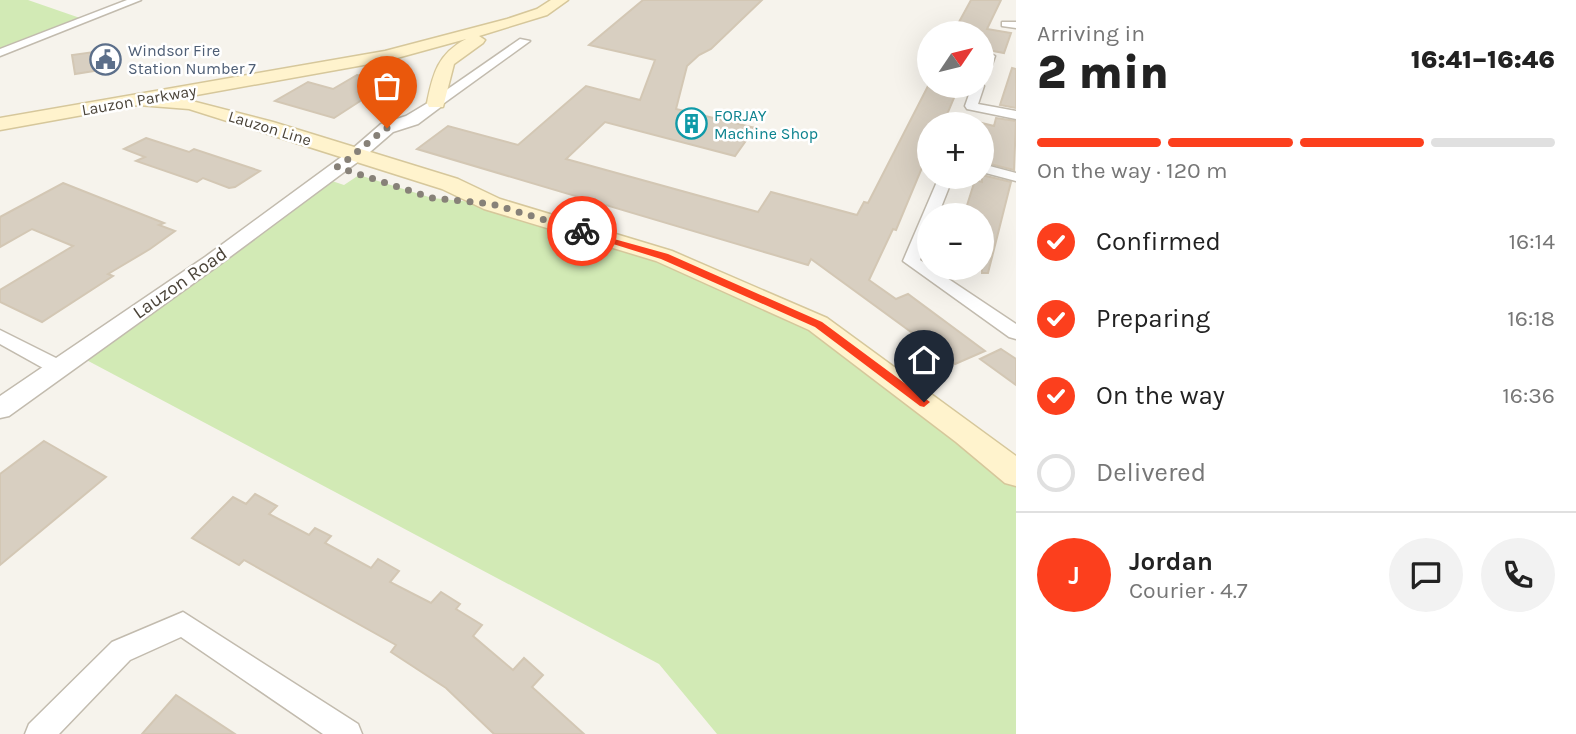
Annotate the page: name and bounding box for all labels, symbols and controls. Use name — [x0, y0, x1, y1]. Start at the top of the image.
text: Arriving in — [1037, 20, 1145, 47]
north arrow — [917, 21, 994, 98]
map controls — [917, 21, 994, 280]
place label: Windsor Fire Station Number 7 — [128, 41, 256, 78]
public building icon: Windsor Fire Station Number 7 — [88, 42, 122, 76]
text: 16:41–16:46 — [1411, 44, 1555, 75]
text: 2 min — [1037, 46, 1169, 100]
pin — [357, 56, 417, 128]
icon: bag — [368, 67, 406, 105]
street label: Lauzon Parkway — [80, 80, 198, 119]
street label: Lauzon Line — [226, 106, 314, 150]
place label: FORJAY Machine Shop — [714, 106, 818, 143]
building icon: FORJAY Machine Shop — [674, 107, 708, 141]
button: + — [917, 112, 994, 189]
text: On the way · 120 m — [1037, 157, 1228, 184]
courier — [547, 196, 617, 266]
button: − — [917, 203, 994, 280]
icon: bike — [563, 212, 601, 250]
icon: check — [1037, 223, 1075, 261]
text: Confirmed — [1096, 226, 1221, 257]
text: 16:14 — [1508, 228, 1555, 255]
street label: Lauzon Road — [129, 242, 231, 324]
icon: check — [1037, 300, 1075, 338]
text: Preparing — [1096, 303, 1210, 334]
text: 16:18 — [1507, 305, 1555, 332]
pin — [894, 330, 954, 402]
icon: home — [905, 341, 943, 379]
icon: check — [1037, 377, 1075, 415]
text: On the way — [1096, 380, 1225, 411]
text: 16:36 — [1502, 382, 1555, 409]
text: Delivered — [1096, 457, 1206, 488]
button: chat — [1389, 538, 1463, 612]
button: phone — [1481, 538, 1555, 612]
text: Jordan — [1129, 546, 1213, 577]
text: J — [1068, 560, 1080, 591]
text: Courier · 4.7 — [1129, 577, 1248, 604]

